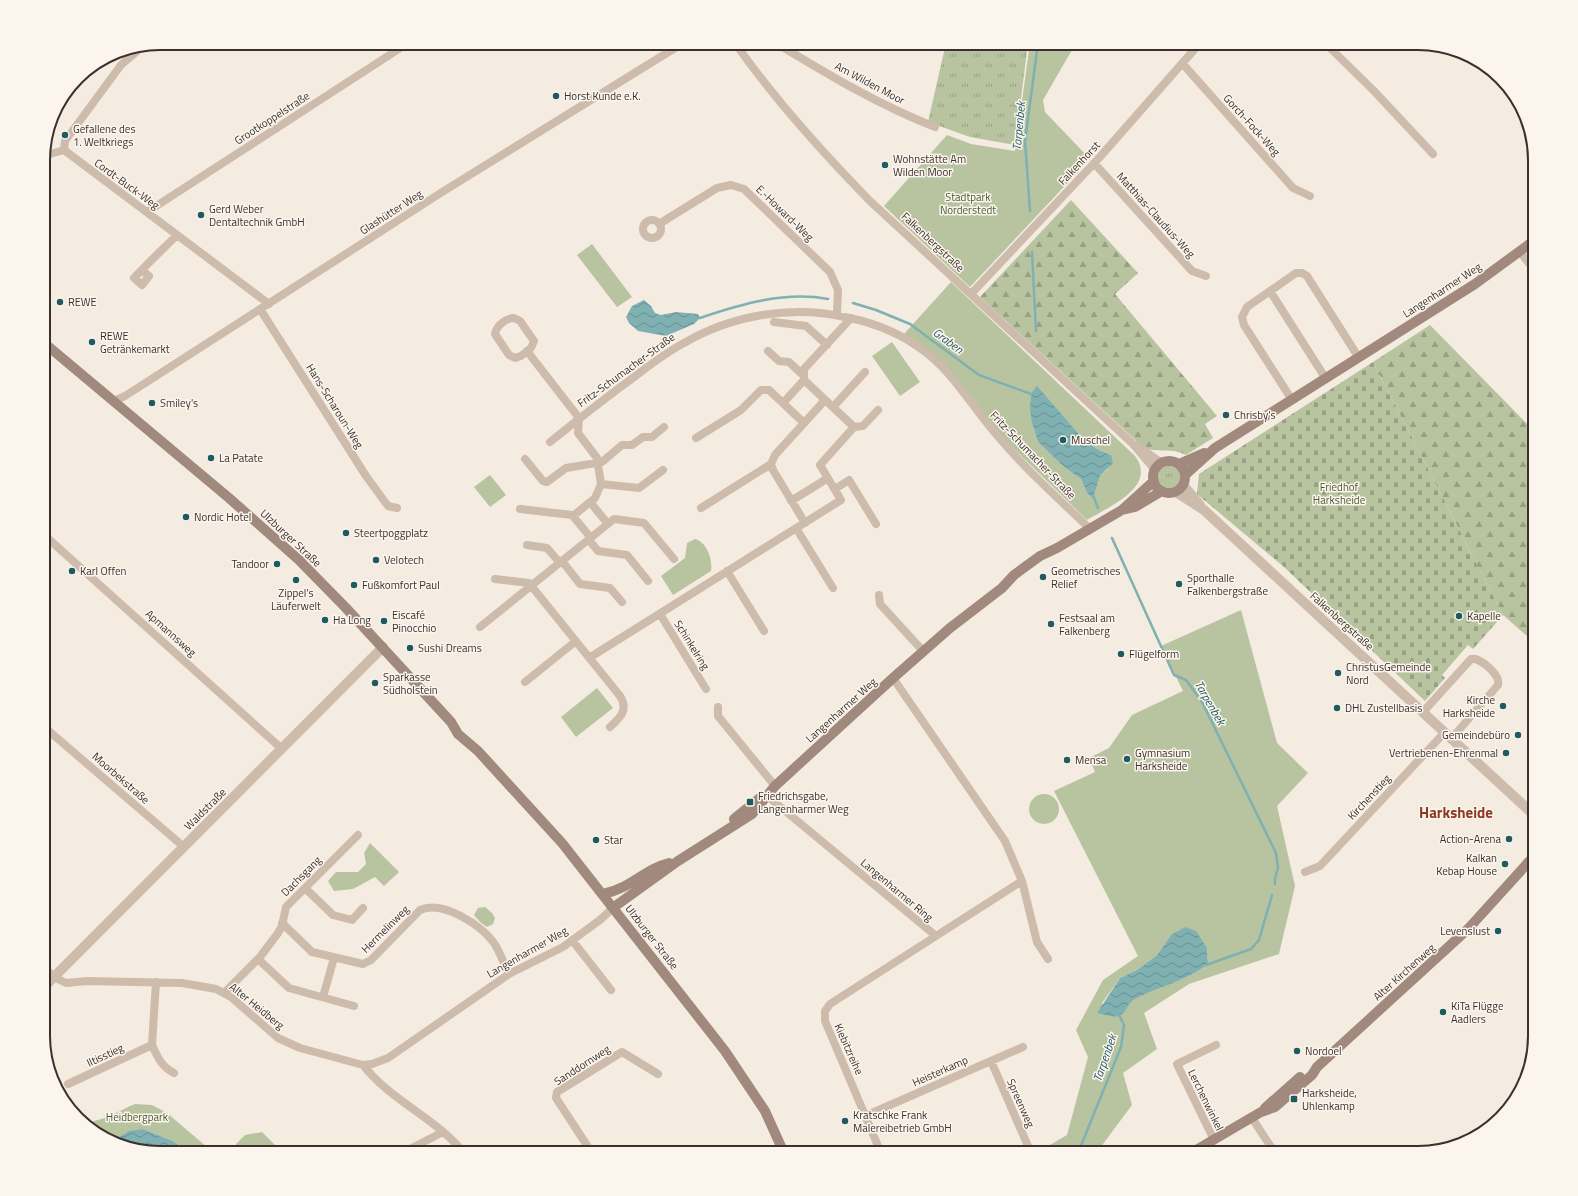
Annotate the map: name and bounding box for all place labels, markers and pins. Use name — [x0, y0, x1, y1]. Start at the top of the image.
place label: Horst Kunde e.K. — [564, 88, 641, 104]
marker: Horst Kunde e.K. — [551, 91, 561, 101]
place label: Gefallene des 1. Weltkriegs — [73, 121, 136, 150]
marker: Gefallene des 1. Weltkriegs — [60, 130, 70, 140]
place label: Wohnstätte Am Wilden Moor — [893, 151, 966, 180]
marker: Wohnstätte Am Wilden Moor — [880, 160, 890, 170]
place label: Gerd Weber Dentaltechnik GmbH — [209, 201, 305, 230]
marker: Gerd Weber Dentaltechnik GmbH — [196, 210, 206, 220]
place label: REWE — [68, 294, 97, 310]
marker: REWE — [55, 297, 65, 307]
place label: REWE Getränkemarkt — [100, 328, 170, 357]
marker: REWE Getränkemarkt — [87, 337, 97, 347]
place label: Smiley's — [160, 395, 198, 411]
marker: Smiley's — [147, 398, 157, 408]
place label: Chrisby's — [1234, 407, 1276, 423]
marker: Chrisby's — [1221, 410, 1231, 420]
place label: Muschel — [1071, 432, 1110, 448]
marker: Muschel — [1058, 435, 1068, 445]
place label: La Patate — [219, 450, 263, 466]
marker: La Patate — [206, 453, 216, 463]
place label: Nordic Hotel — [194, 509, 251, 525]
marker: Nordic Hotel — [181, 512, 191, 522]
place label: Steertpoggplatz — [354, 525, 428, 541]
marker: Steertpoggplatz — [341, 528, 351, 538]
place label: Velotech — [384, 552, 424, 568]
marker: Velotech — [371, 555, 381, 565]
place label: Tandoor — [232, 556, 269, 572]
marker: Tandoor — [272, 559, 282, 569]
place label: Karl Offen — [80, 563, 127, 579]
place label: Geometrisches Relief — [1051, 563, 1120, 592]
marker: Karl Offen — [67, 566, 77, 576]
place label: Sporthalle Falkenbergstraße — [1187, 570, 1268, 599]
marker: Geometrisches Relief — [1038, 572, 1048, 582]
marker: Zippel's Läuferwelt — [291, 575, 301, 585]
place label: Fußkomfort Paul — [362, 577, 440, 593]
marker: Sporthalle Falkenbergstraße — [1174, 579, 1184, 589]
marker: Fußkomfort Paul — [349, 580, 359, 590]
place label: Zippel's Läuferwelt — [271, 585, 321, 614]
place label: Eiscafé Pinocchio — [392, 607, 436, 636]
place label: Kapelle — [1467, 608, 1501, 624]
place label: Festsaal am Falkenberg — [1059, 610, 1115, 639]
marker: Kapelle — [1454, 611, 1464, 621]
place label: Ha Long — [333, 612, 371, 628]
marker: Ha Long — [320, 615, 330, 625]
marker: Eiscafé Pinocchio — [379, 616, 389, 626]
marker: Festsaal am Falkenberg — [1046, 619, 1056, 629]
place label: Sushi Dreams — [418, 640, 482, 656]
marker: Sushi Dreams — [405, 643, 415, 653]
place label: Flügelform — [1129, 646, 1179, 662]
marker: Flügelform — [1116, 649, 1126, 659]
place label: ChristusGemeinde Nord — [1346, 659, 1431, 688]
marker: ChristusGemeinde Nord — [1333, 668, 1343, 678]
place label: Sparkasse Südholstein — [383, 669, 438, 698]
marker: Sparkasse Südholstein — [370, 678, 380, 688]
place label: Kirche Harksheide — [1443, 692, 1495, 721]
place label: DHL Zustellbasis — [1345, 700, 1422, 716]
marker: Kirche Harksheide — [1498, 701, 1508, 711]
marker: DHL Zustellbasis — [1332, 703, 1342, 713]
place label: Gemeindebüro — [1442, 727, 1510, 743]
marker: Gemeindebüro — [1513, 730, 1523, 740]
place label: Gymnasium Harksheide — [1135, 745, 1190, 774]
place label: Vertriebenen-Ehrenmal — [1389, 745, 1498, 761]
marker: Vertriebenen-Ehrenmal — [1501, 748, 1511, 758]
place label: Mensa — [1075, 752, 1107, 768]
marker: Gymnasium Harksheide — [1122, 754, 1132, 764]
marker: Mensa — [1062, 755, 1072, 765]
place label: Friedrichsgabe, Langenharmer Weg — [758, 788, 849, 817]
marker: Friedrichsgabe, Langenharmer Weg — [745, 797, 755, 807]
place label: Action-Arena — [1440, 831, 1501, 847]
place label: Star — [604, 832, 623, 848]
marker: Action-Arena — [1504, 834, 1514, 844]
marker: Star — [591, 835, 601, 845]
place label: Kalkan Kebap House — [1436, 850, 1497, 879]
marker: Kalkan Kebap House — [1500, 859, 1510, 869]
place label: Levenslust — [1440, 923, 1490, 939]
marker: Levenslust — [1493, 926, 1503, 936]
place label: KiTa Flügge Aadlers — [1451, 998, 1504, 1027]
marker: KiTa Flügge Aadlers — [1438, 1007, 1448, 1017]
place label: Nordoel — [1305, 1043, 1342, 1059]
marker: Nordoel — [1292, 1046, 1302, 1056]
place label: Harksheide, Uhlenkamp — [1302, 1085, 1357, 1114]
marker: Harksheide, Uhlenkamp — [1289, 1094, 1299, 1104]
place label: Kratschke Frank Malereibetrieb GmbH — [853, 1107, 952, 1136]
marker: Kratschke Frank Malereibetrieb GmbH — [840, 1116, 850, 1126]

